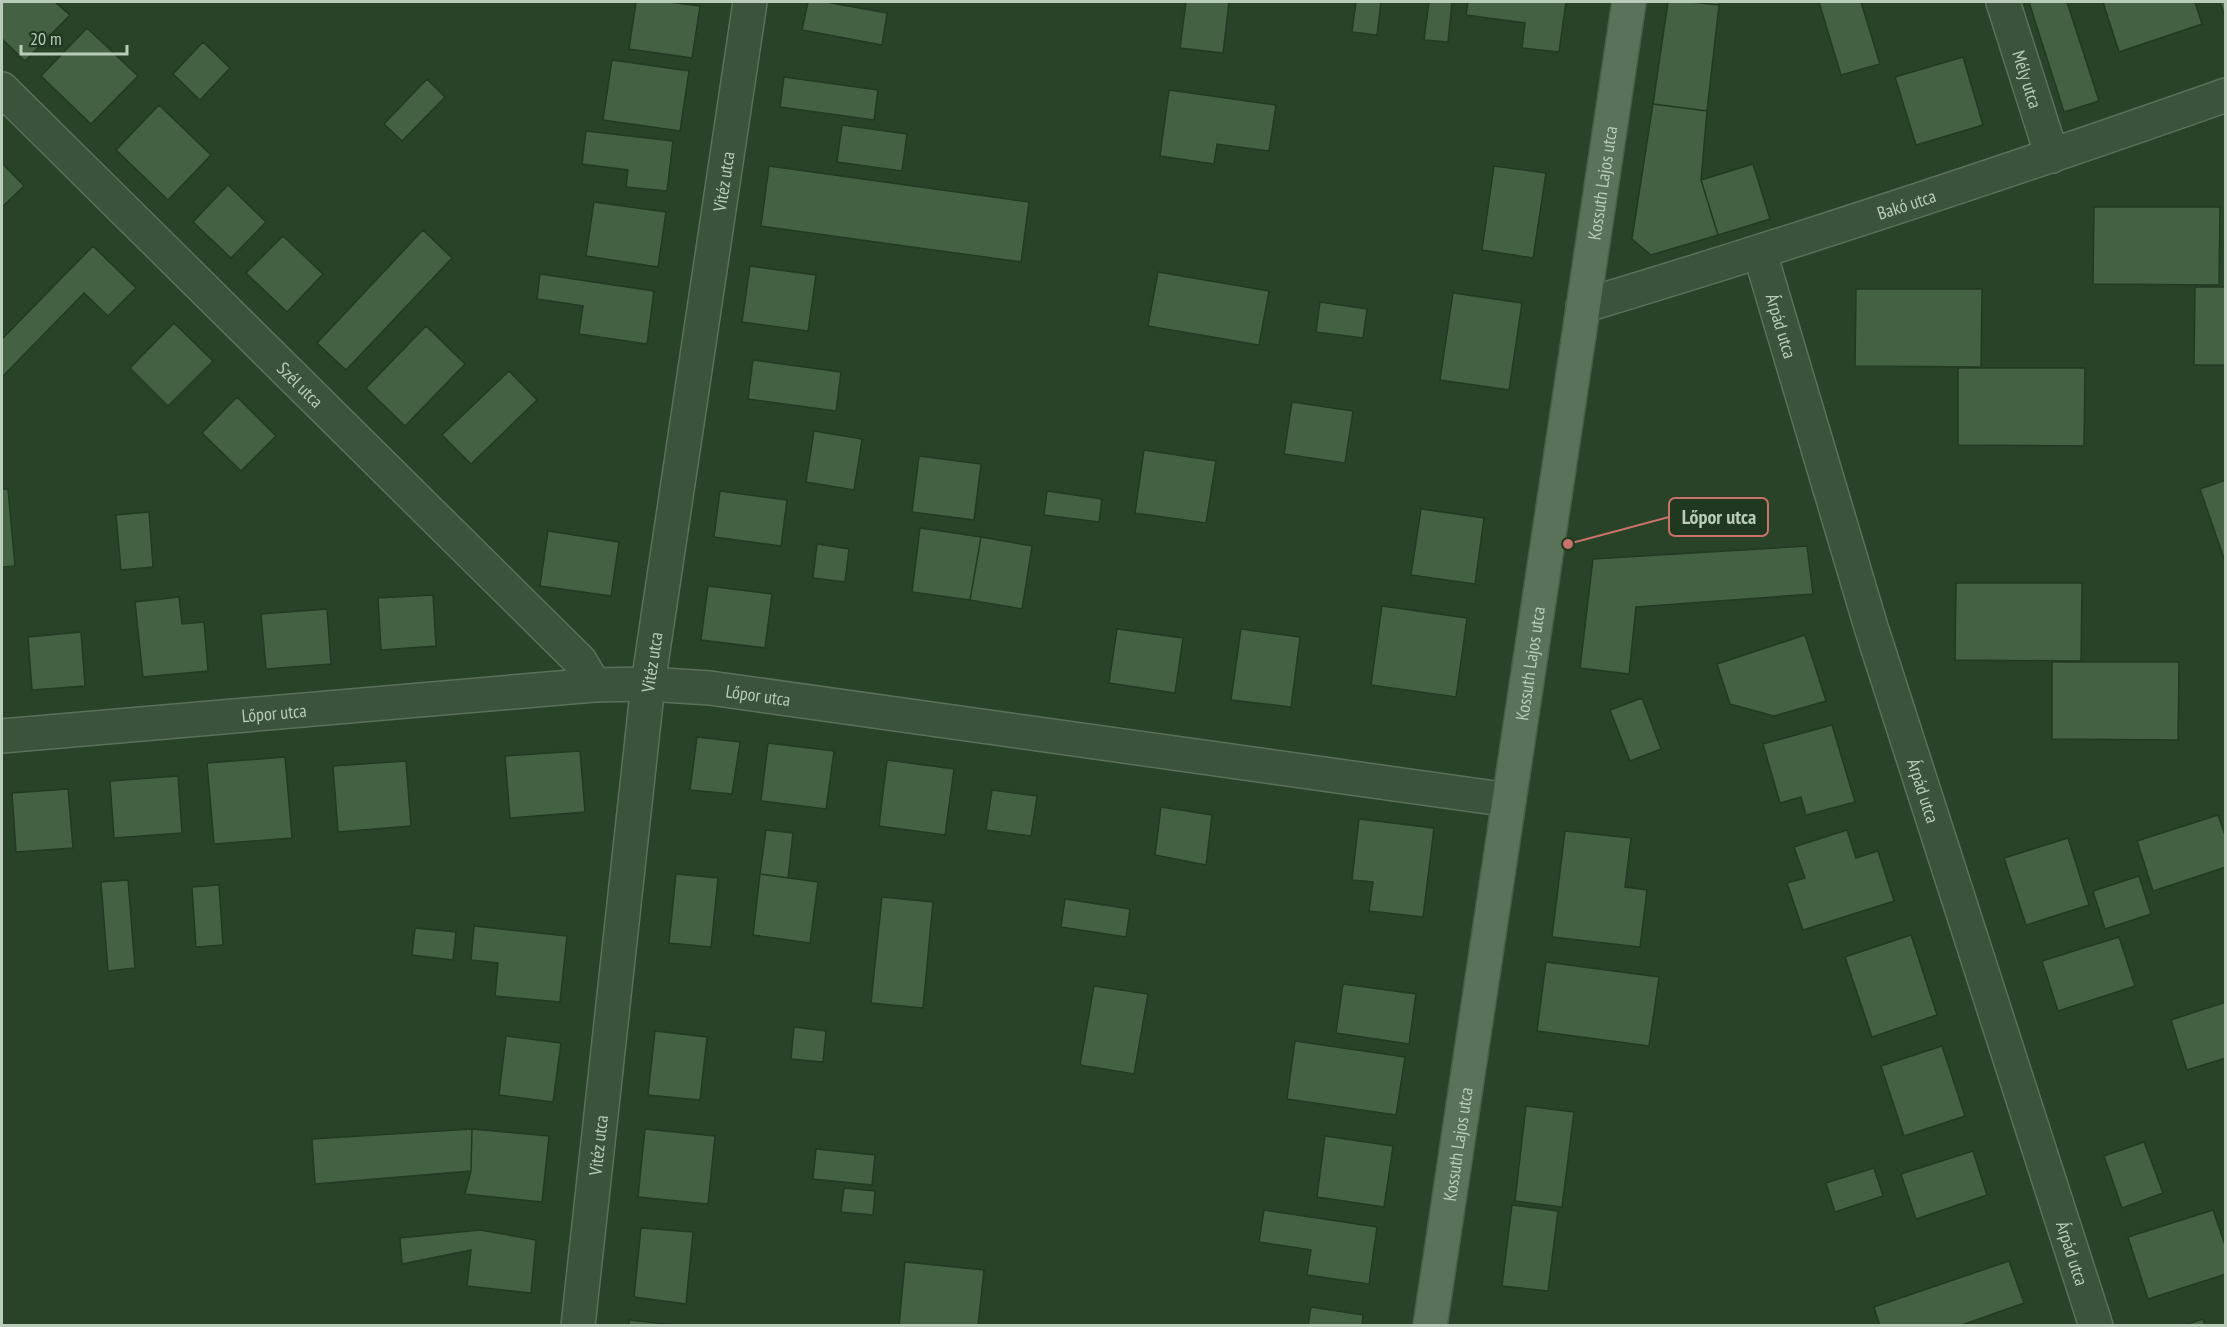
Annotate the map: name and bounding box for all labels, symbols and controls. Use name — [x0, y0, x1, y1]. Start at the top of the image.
scale bar — [21, 18, 128, 56]
text: 20 m — [30, 27, 62, 50]
street label: Mély utca — [2008, 47, 2048, 111]
street label: Kossuth Lajos utca — [1582, 124, 1622, 241]
street label: Vitéz utca — [707, 150, 739, 214]
street label: Bakó utca — [1874, 184, 1939, 224]
street label: Árpád utca — [1761, 291, 1802, 361]
street label: Szél utca — [273, 357, 328, 412]
callout: Lőpor utca — [1669, 498, 1768, 536]
text: Lőpor utca — [1682, 504, 1756, 530]
street label: Kossuth Lajos utca — [1510, 605, 1549, 722]
street label: Vitéz utca — [636, 630, 667, 694]
street label: Lőpor utca — [724, 679, 792, 711]
street label: Lőpor utca — [241, 698, 307, 727]
street label: Árpád utca — [1903, 755, 1945, 826]
street label: Kossuth Lajos utca — [1437, 1086, 1477, 1203]
street label: Vitéz utca — [583, 1114, 612, 1177]
street label: Árpád utca — [2051, 1218, 2094, 1288]

